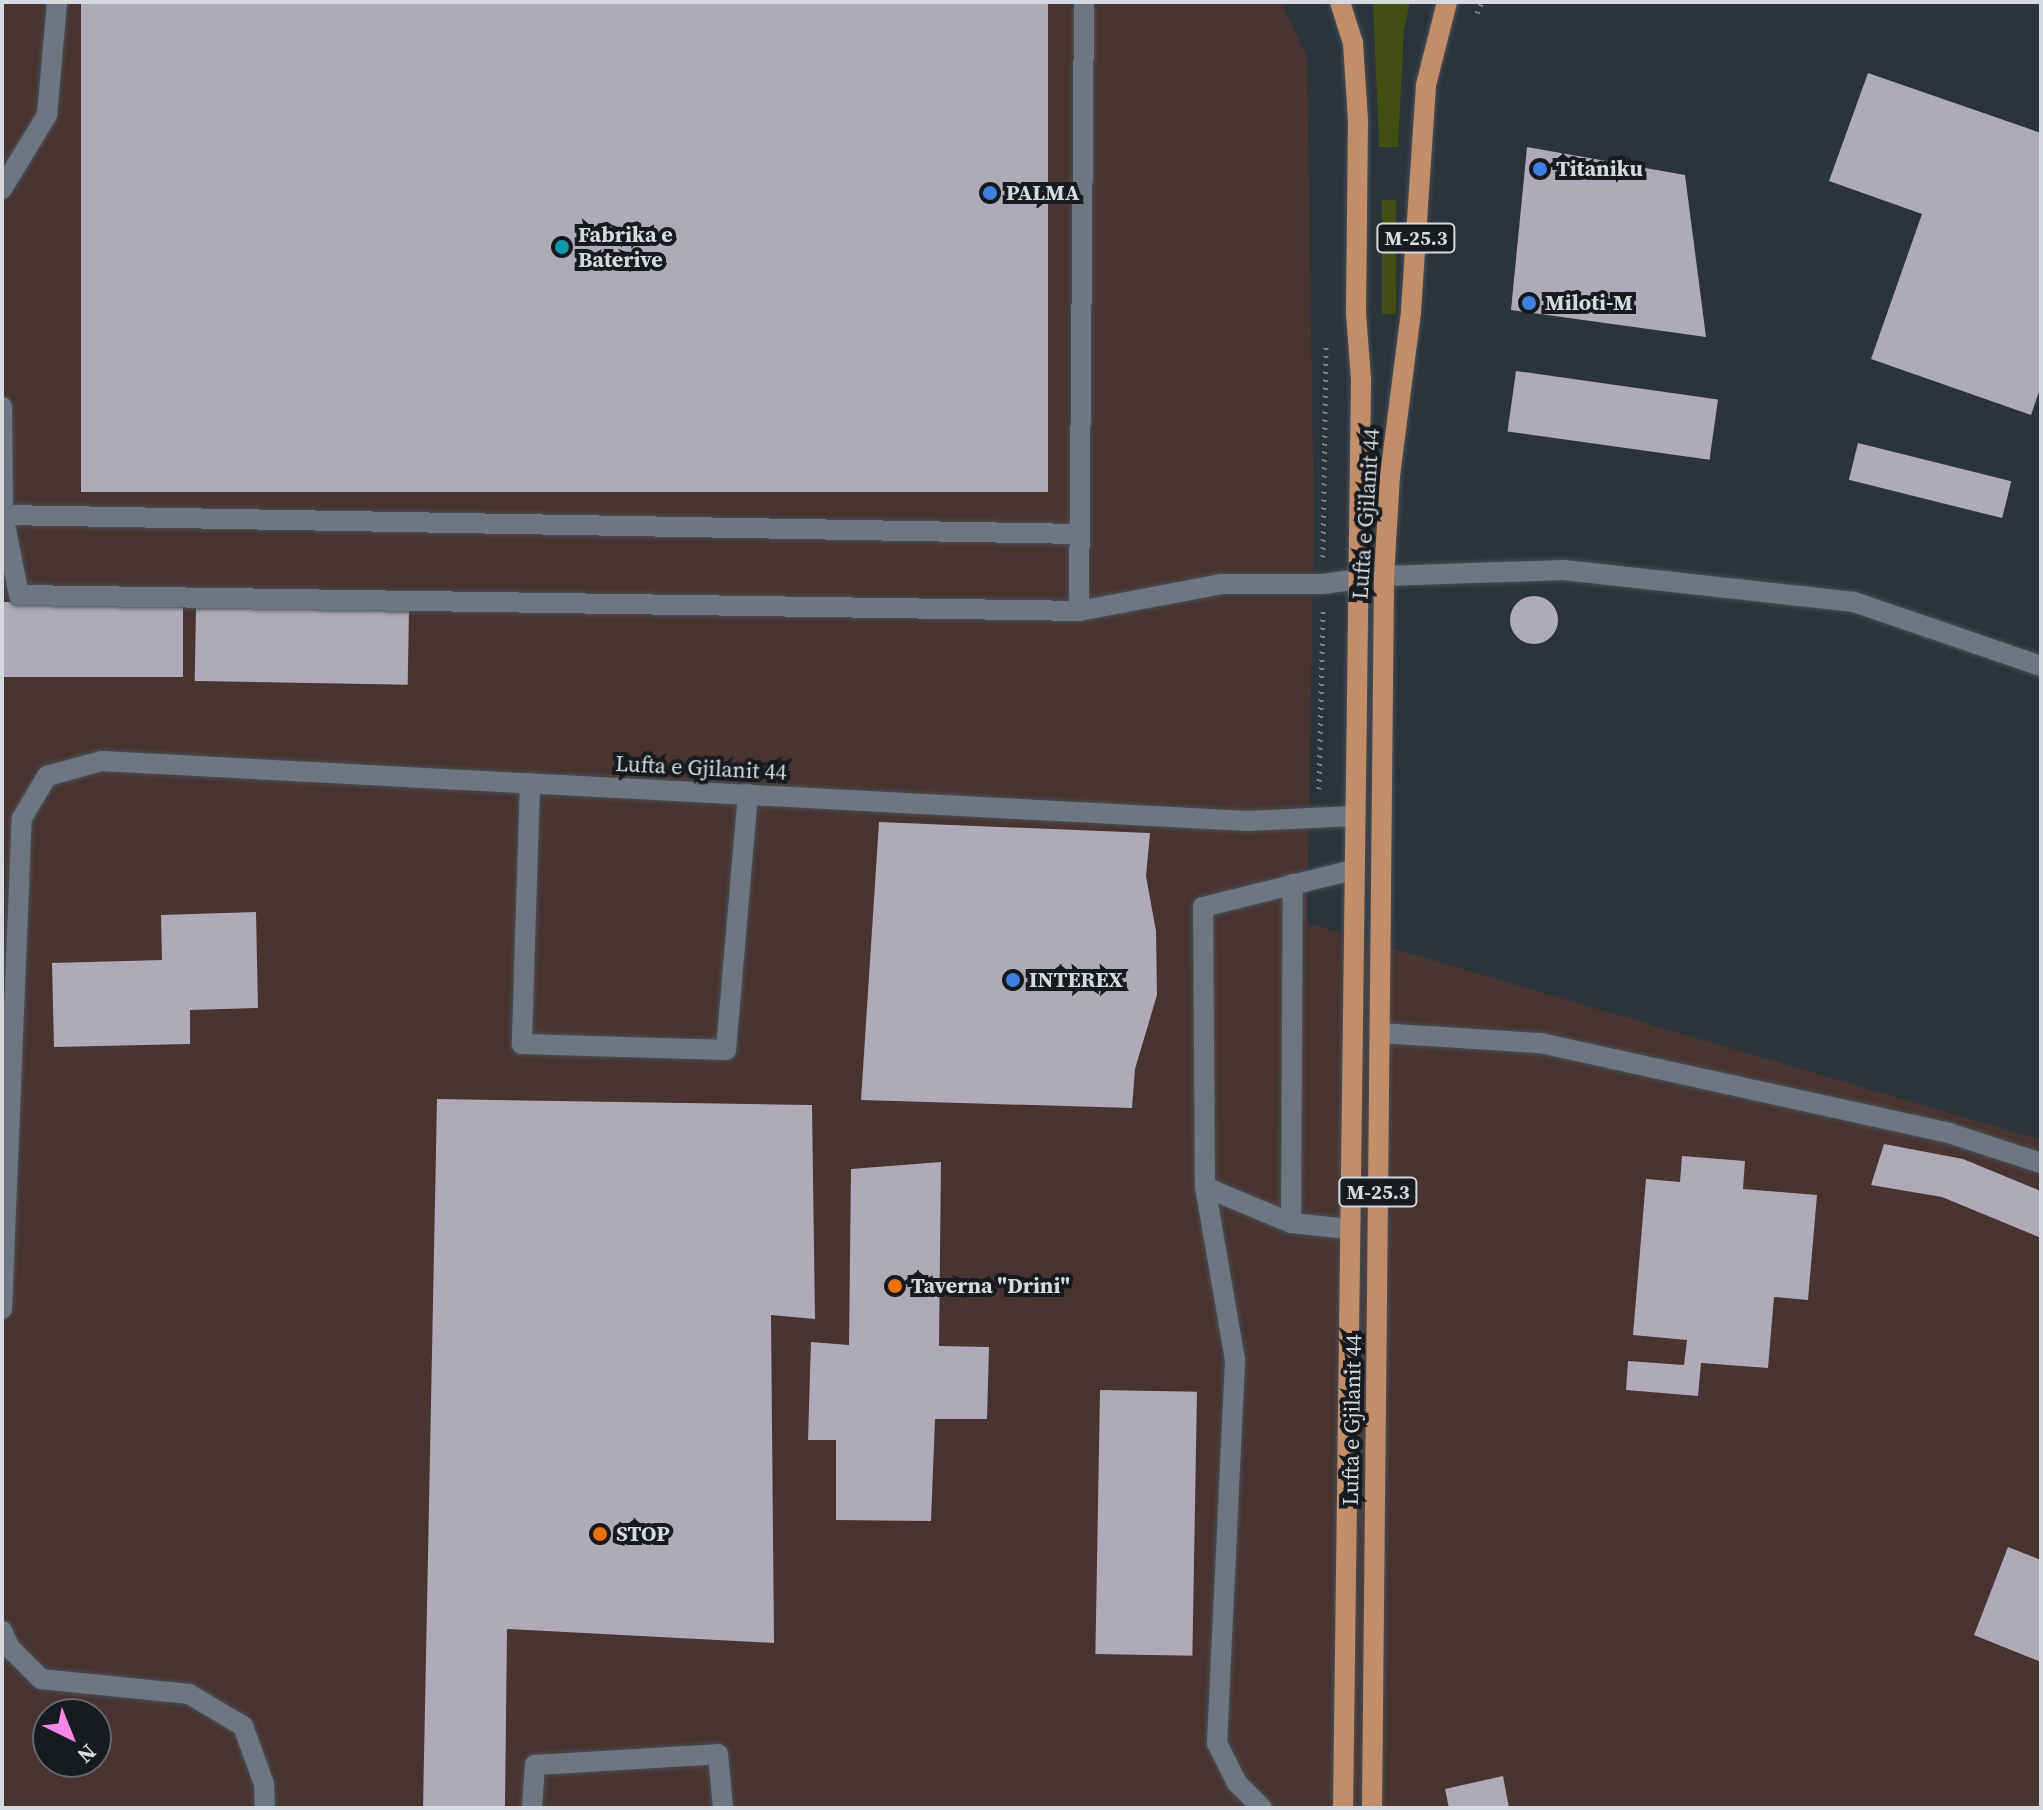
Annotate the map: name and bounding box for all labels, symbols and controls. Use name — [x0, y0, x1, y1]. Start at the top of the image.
place label: Titaniku — [1556, 156, 1643, 182]
marker: Titaniku — [1531, 160, 1549, 178]
place label: PALMA — [1006, 180, 1080, 206]
marker: PALMA — [981, 184, 999, 202]
place label: Fabrika e Baterive — [578, 221, 673, 272]
road number: M-25.3 — [1376, 222, 1456, 254]
marker: Fabrika e Baterive — [553, 238, 571, 256]
place label: Miloti-M — [1545, 290, 1633, 316]
marker: Miloti-M — [1520, 294, 1538, 312]
street label: Lufta e Gjilanit 44 — [1347, 428, 1385, 600]
street label: Lufta e Gjilanit 44 — [615, 750, 787, 786]
place label: INTEREX — [1029, 967, 1123, 993]
marker: INTEREX — [1004, 971, 1022, 989]
road number: M-25.3 — [1338, 1176, 1418, 1208]
place label: Taverna "Drini" — [911, 1273, 1070, 1299]
marker: Taverna "Drini" — [886, 1277, 904, 1295]
street label: Lufta e Gjilanit 44 — [1337, 1334, 1367, 1506]
place label: STOP — [616, 1521, 670, 1547]
marker: STOP — [591, 1525, 609, 1543]
north arrow — [32, 1698, 112, 1778]
text: N — [71, 1738, 103, 1771]

